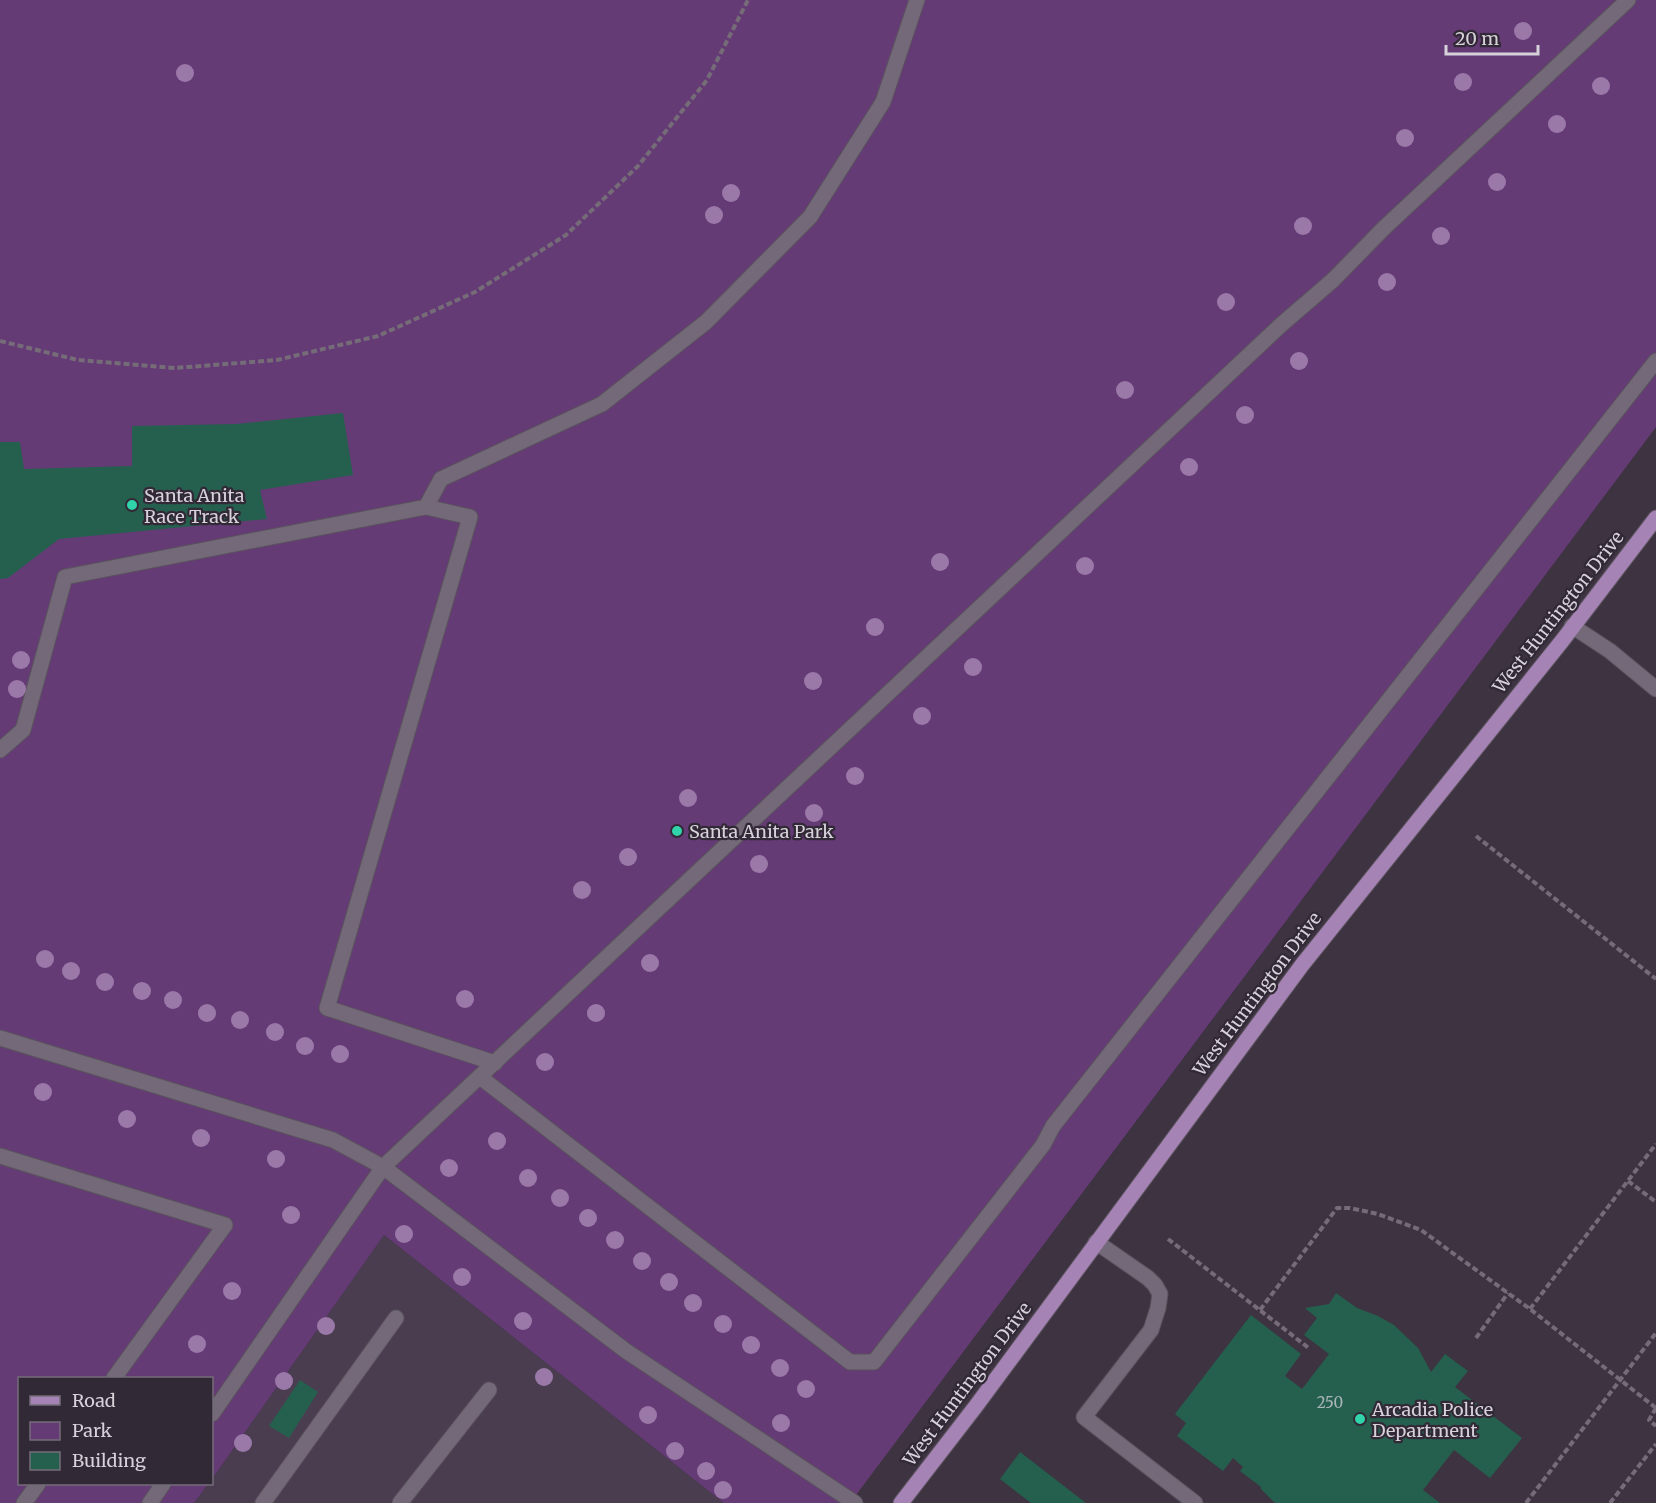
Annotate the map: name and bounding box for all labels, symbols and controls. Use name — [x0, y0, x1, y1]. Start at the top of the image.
scale bar — [1446, 18, 1538, 56]
text: 20 m — [1455, 27, 1499, 50]
place label: Santa Anita Race Track — [144, 484, 245, 528]
marker: Santa Anita Race Track — [125, 498, 139, 512]
street label: West Huntington Drive — [1487, 526, 1628, 698]
place label: Santa Anita Park — [689, 820, 834, 843]
marker: Santa Anita Park — [670, 824, 684, 838]
street label: West Huntington Drive — [1187, 907, 1326, 1081]
street label: West Huntington Drive — [897, 1297, 1036, 1471]
legend — [18, 1377, 213, 1485]
text: Road — [72, 1389, 116, 1412]
house number: 250 — [1317, 1393, 1343, 1412]
place label: Arcadia Police Department — [1371, 1398, 1493, 1442]
marker: Arcadia Police Department — [1353, 1412, 1367, 1426]
text: Park — [72, 1419, 113, 1442]
text: Building — [72, 1449, 146, 1472]

